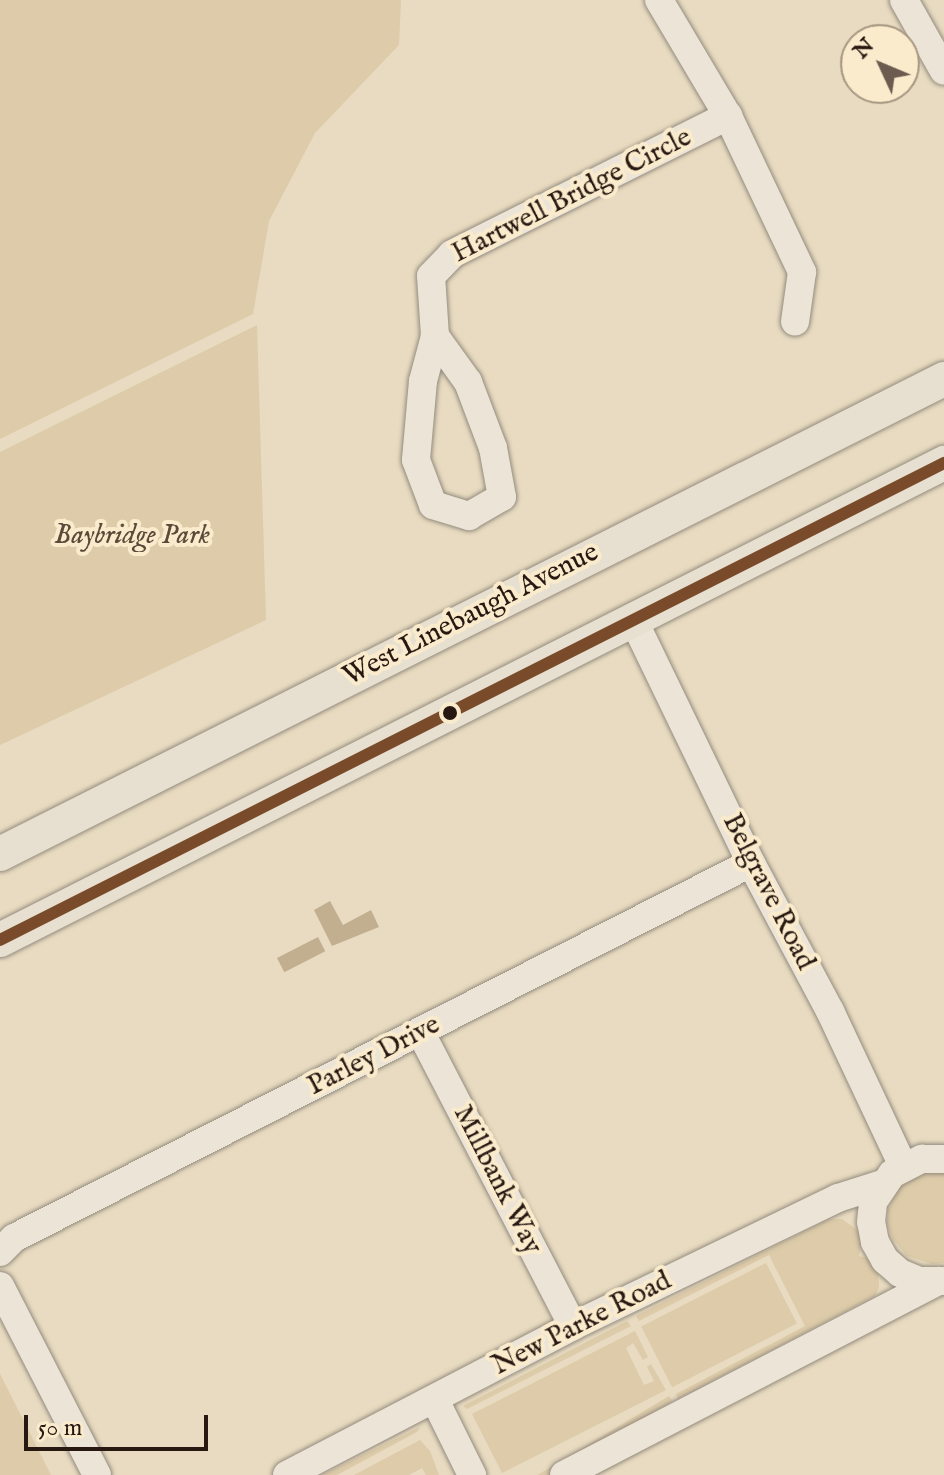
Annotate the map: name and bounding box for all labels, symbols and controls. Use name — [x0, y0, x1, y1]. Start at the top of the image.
north arrow — [840, 24, 920, 104]
text: N — [847, 32, 881, 65]
street label: Hartwell Bridge Circle — [447, 121, 697, 271]
park label: Baybridge Park — [54, 519, 210, 553]
street label: West Linebaugh Avenue — [338, 536, 604, 694]
unlabelled marker — [442, 705, 458, 721]
street label: Belgrave Road — [714, 808, 822, 976]
street label: Parley Drive — [302, 1008, 446, 1104]
street label: Millbank Way — [445, 1100, 549, 1260]
street label: New Parke Road — [487, 1265, 677, 1383]
scale bar — [28, 1399, 212, 1449]
text: 50 m — [38, 1413, 82, 1444]

